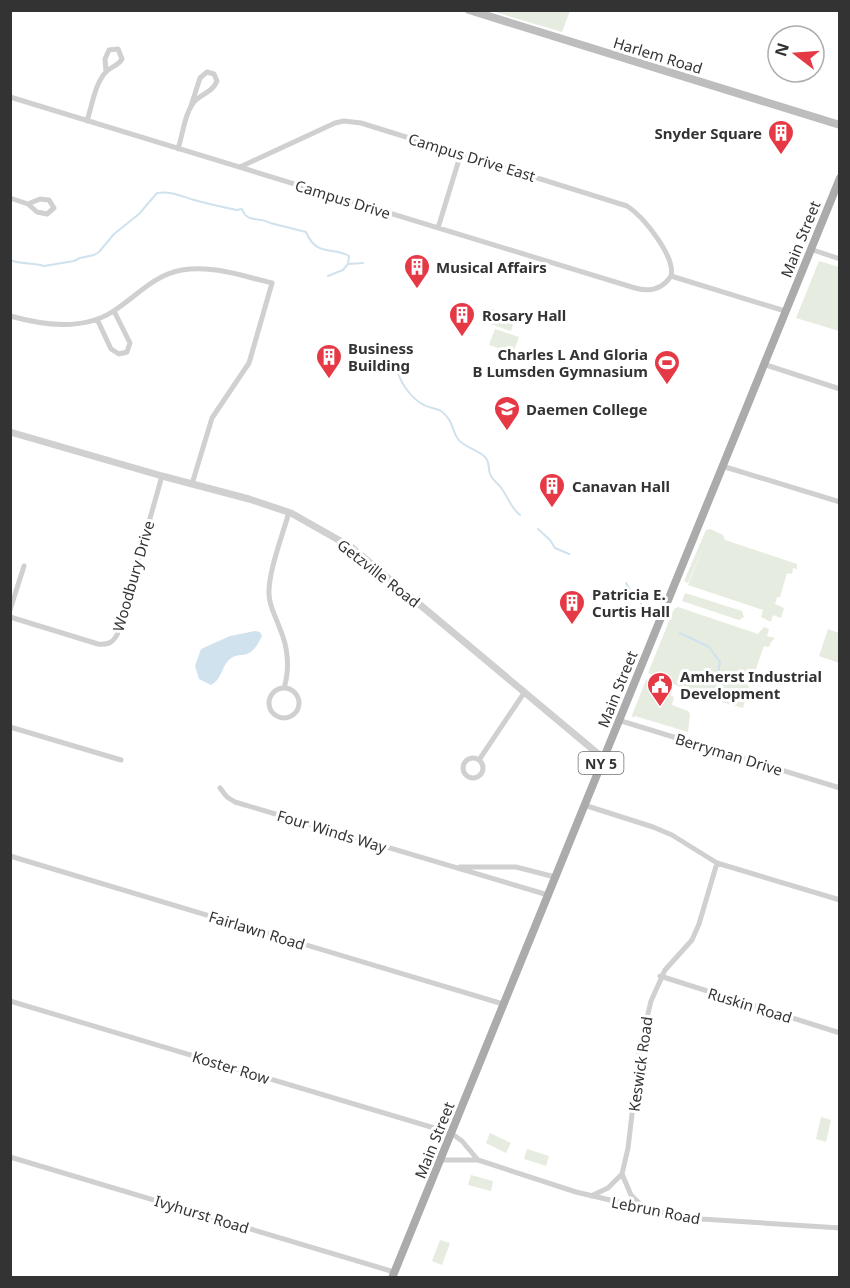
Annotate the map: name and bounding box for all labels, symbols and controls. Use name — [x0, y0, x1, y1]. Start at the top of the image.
north arrow — [766, 24, 826, 84]
street label: Harlem Road — [611, 32, 705, 78]
text: N — [769, 40, 794, 59]
building icon: Snyder Square — [766, 118, 796, 156]
place label: Snyder Square — [655, 123, 762, 143]
street label: Campus Drive East — [406, 128, 539, 186]
street label: Campus Drive — [293, 175, 393, 223]
street label: Main Street — [776, 197, 825, 280]
building icon: Musical Affairs — [402, 252, 432, 290]
place label: Musical Affairs — [436, 257, 547, 277]
building icon: Rosary Hall — [447, 300, 477, 338]
place label: Rosary Hall — [482, 305, 566, 325]
place label: Business Building — [348, 338, 414, 375]
building icon: Business Building — [314, 342, 344, 380]
place label: Charles L And Gloria B Lumsden Gymnasium — [473, 344, 648, 381]
sports icon: Charles L And Gloria B Lumsden Gymnasium — [652, 348, 682, 386]
school or university icon: Daemen College — [492, 394, 522, 432]
place label: Daemen College — [526, 399, 648, 419]
building icon: Canavan Hall — [537, 471, 567, 509]
place label: Canavan Hall — [572, 476, 670, 496]
street label: Woodbury Drive — [108, 518, 158, 634]
street label: Getzville Road — [334, 534, 424, 612]
place label: Patricia E. Curtis Hall — [592, 584, 670, 621]
building icon: Patricia E. Curtis Hall — [557, 588, 587, 626]
street label: Main Street — [593, 647, 642, 730]
place label: Amherst Industrial Development — [680, 666, 822, 703]
public building icon: Amherst Industrial Development — [645, 670, 675, 708]
street label: Berryman Drive — [673, 728, 785, 780]
road number: NY 5 — [578, 752, 624, 774]
street label: Four Winds Way — [275, 805, 389, 857]
street label: Fairlawn Road — [206, 906, 308, 954]
street label: Ruskin Road — [706, 983, 794, 1027]
street label: Keswick Road — [623, 1015, 657, 1113]
street label: Koster Row — [190, 1046, 272, 1088]
street label: Main Street — [410, 1098, 459, 1181]
street label: Ivyhurst Road — [152, 1190, 252, 1238]
street label: Lebrun Road — [610, 1192, 702, 1228]

